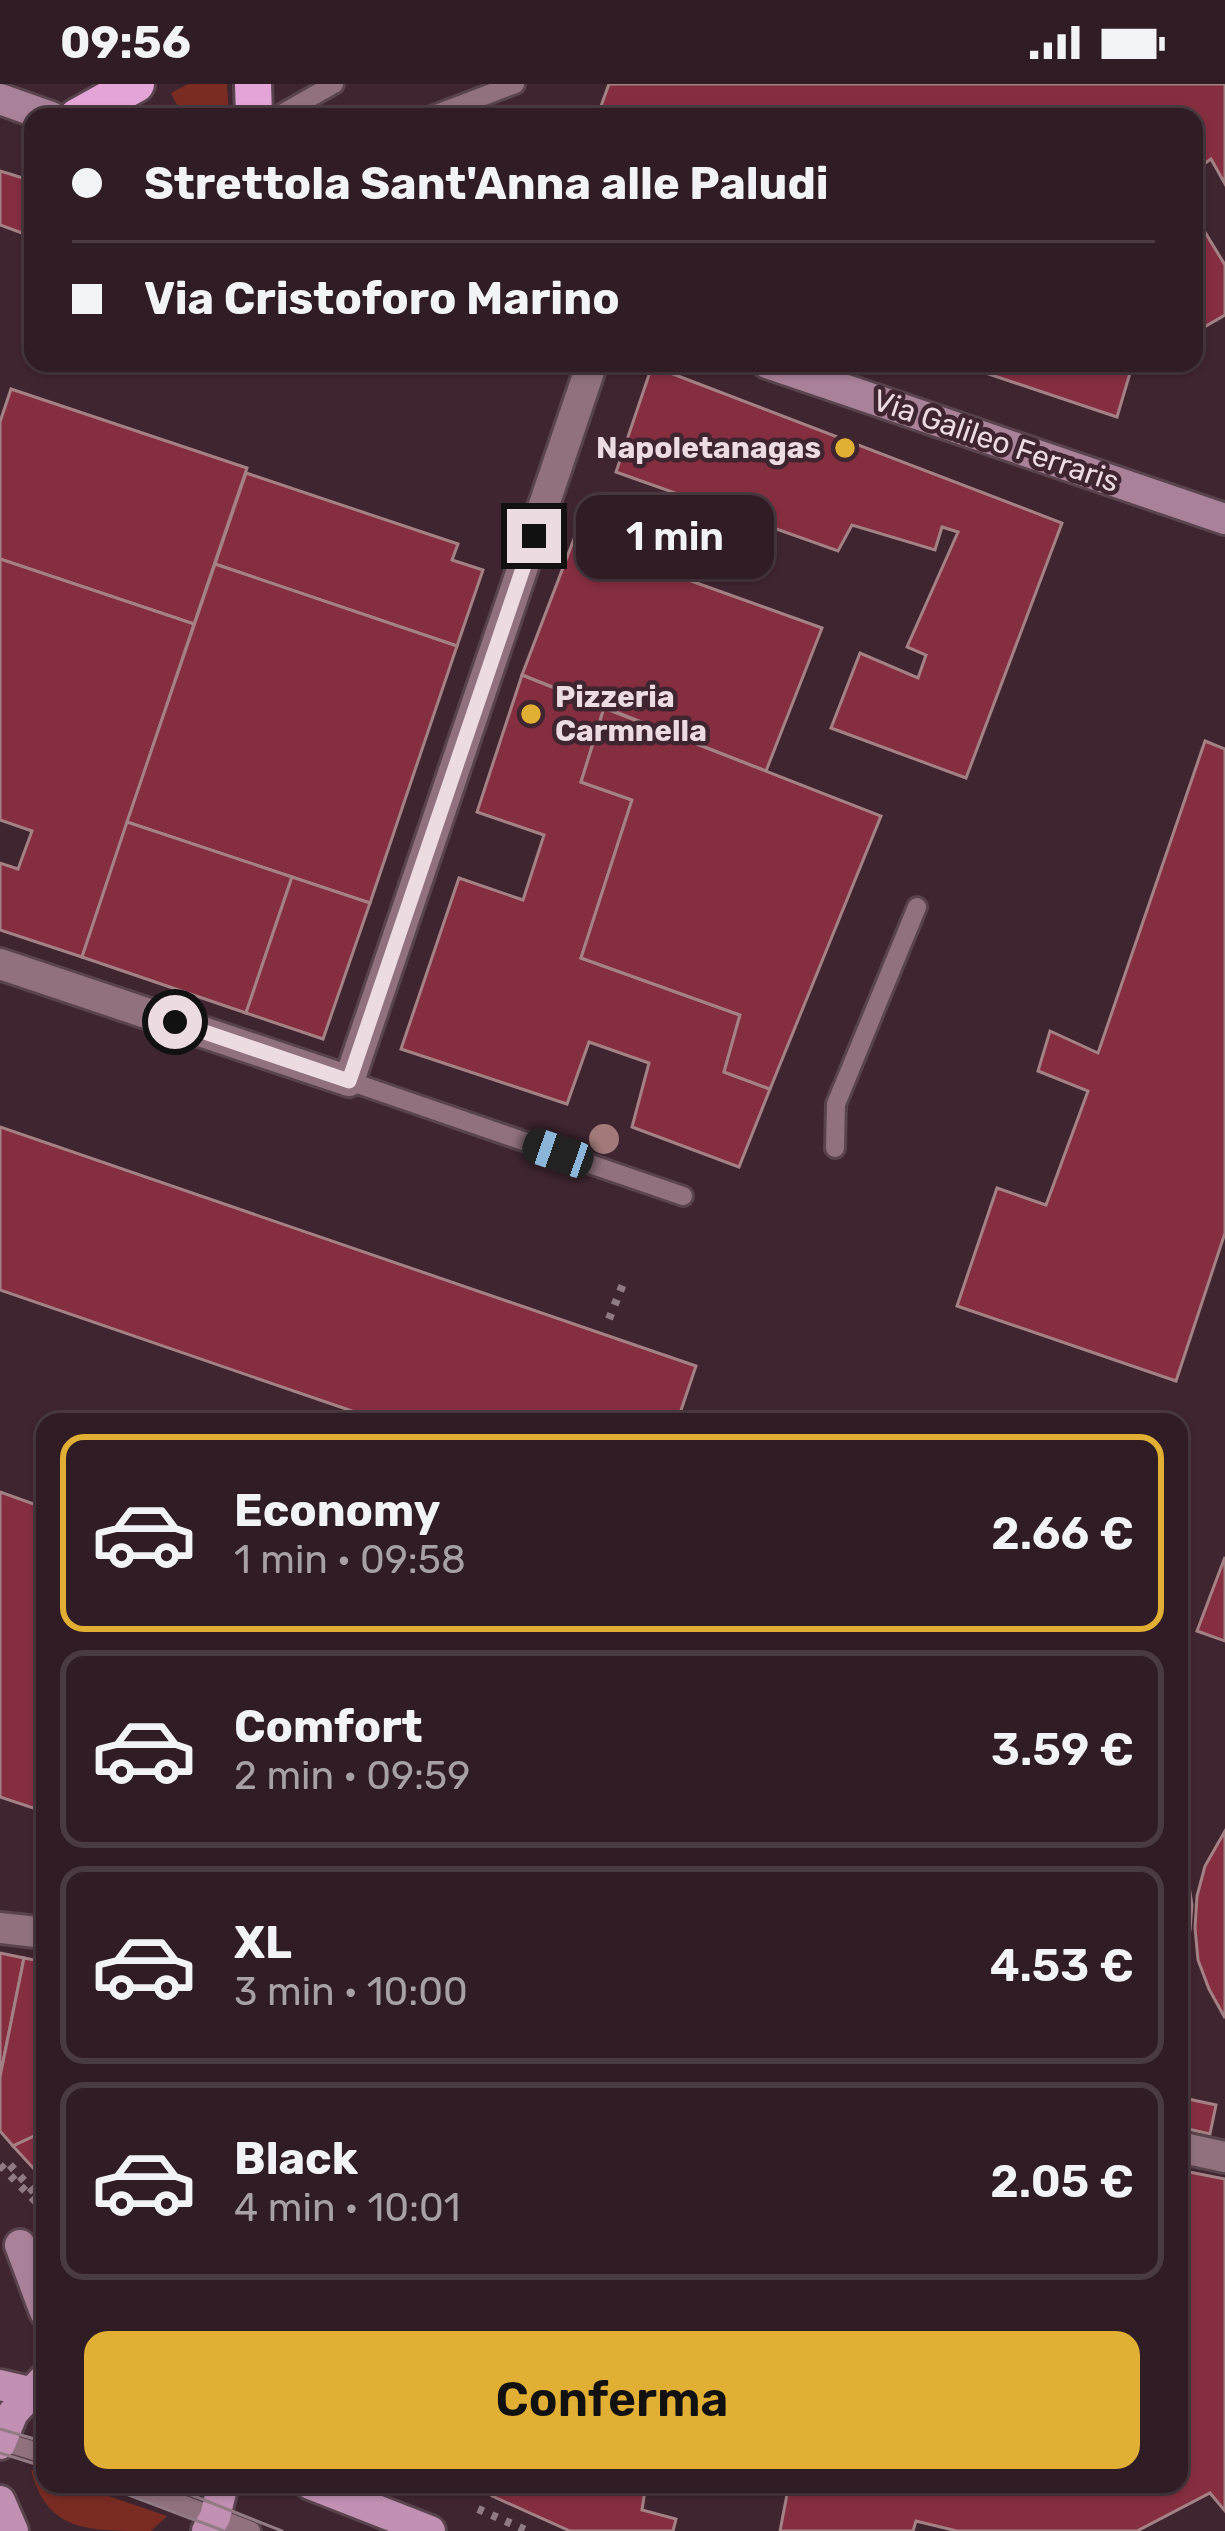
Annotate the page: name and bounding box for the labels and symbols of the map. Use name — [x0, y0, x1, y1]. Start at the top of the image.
street label: Via Galileo Ferraris — [868, 382, 1124, 500]
place label: Napoletanagas — [596, 430, 821, 466]
marker: Napoletanagas — [832, 435, 858, 461]
callout: 1 min — [576, 494, 774, 578]
route end — [507, 509, 561, 563]
place label: Pizzeria Carmnella — [555, 679, 707, 749]
marker: Pizzeria Carmnella — [518, 701, 544, 727]
route start — [148, 995, 202, 1049]
car — [518, 1124, 598, 1182]

